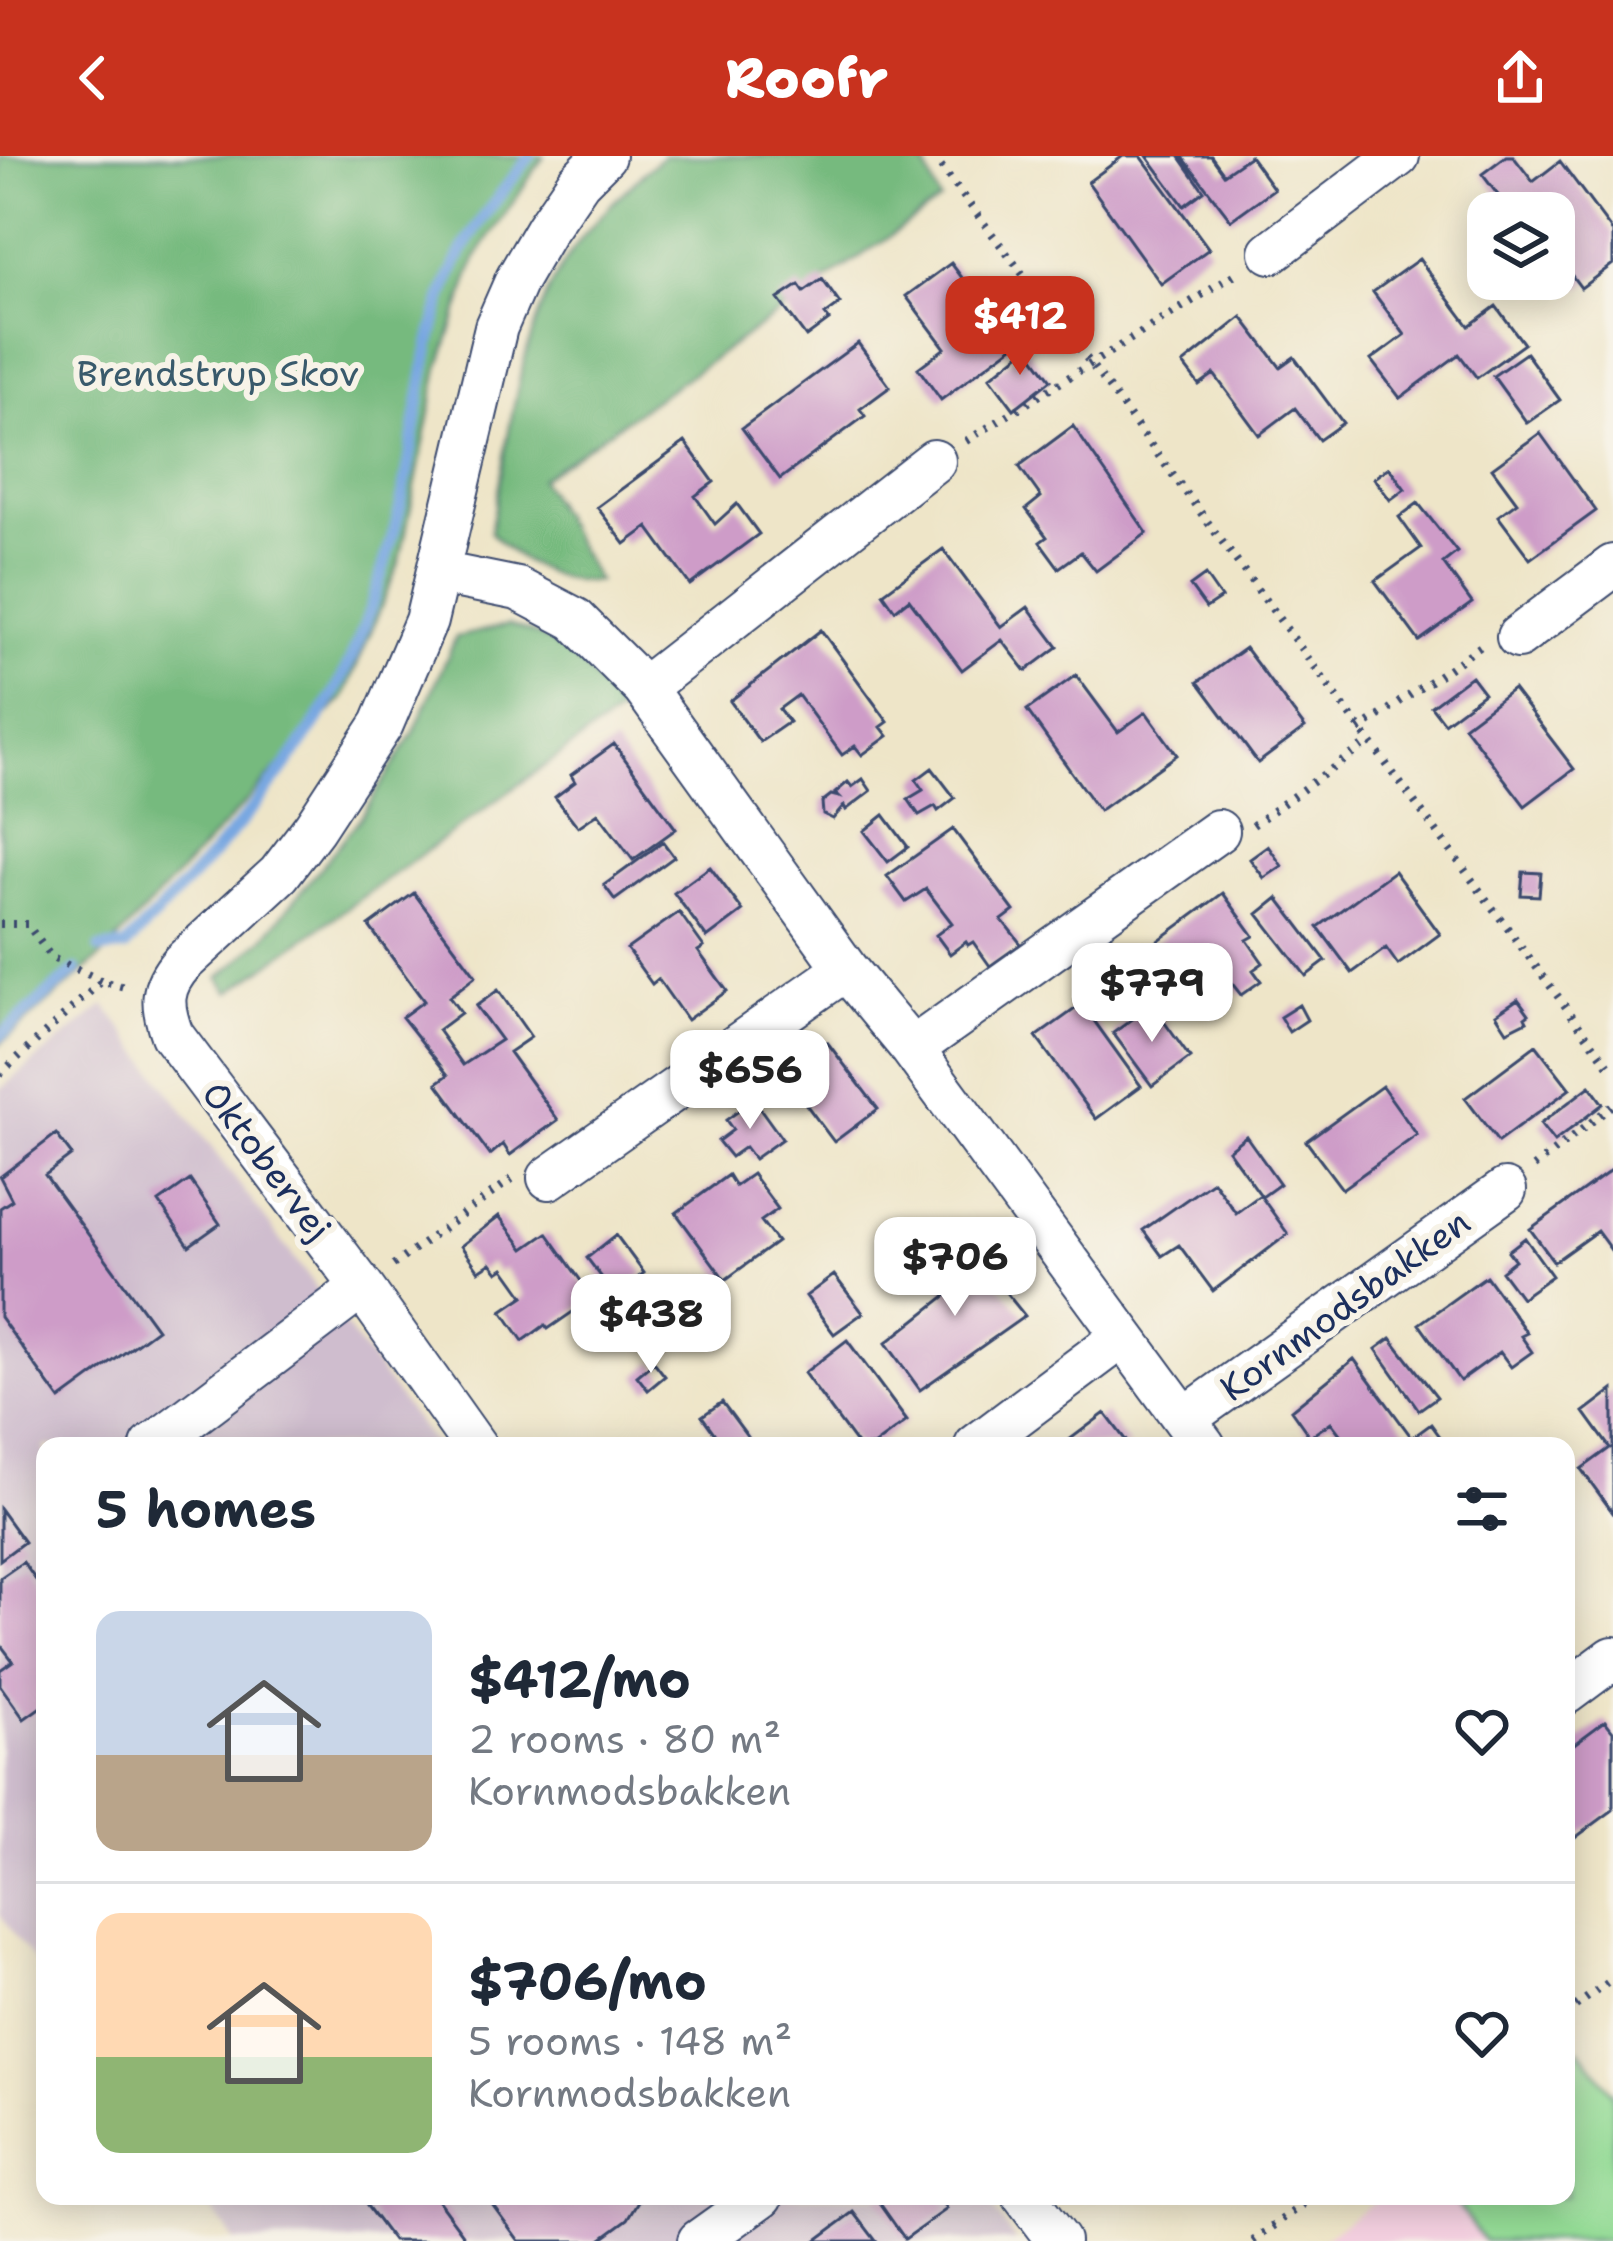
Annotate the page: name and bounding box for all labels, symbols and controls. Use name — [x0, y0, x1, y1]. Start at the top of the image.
text: Roofr — [725, 42, 888, 114]
icon: back — [60, 45, 126, 111]
icon: share — [1487, 45, 1553, 111]
map controls — [1467, 192, 1575, 300]
button: layers — [1467, 192, 1575, 300]
pin: $412 — [949, 276, 1091, 378]
text: $412 — [972, 289, 1068, 341]
park label: Brendstrup Skov — [77, 349, 359, 398]
pin: $779 — [1081, 943, 1223, 1045]
text: $779 — [1099, 956, 1205, 1008]
pin: $656 — [679, 1030, 821, 1132]
text: $656 — [697, 1043, 803, 1095]
street label: Oktobervej — [191, 1071, 343, 1251]
street label: Kornmodsbakken — [1210, 1198, 1480, 1412]
pin: $706 — [884, 1217, 1026, 1319]
text: $706 — [901, 1230, 1009, 1282]
pin: $438 — [580, 1274, 722, 1376]
text: $438 — [598, 1287, 704, 1339]
text: 5 homes — [96, 1475, 316, 1543]
icon: filters — [1449, 1476, 1515, 1542]
text: $412/mo — [468, 1645, 691, 1713]
icon: home — [192, 1659, 336, 1803]
icon: heart — [1449, 1698, 1515, 1764]
text: 2 rooms · 80 m² — [468, 1713, 781, 1765]
text: Kornmodsbakken — [468, 1765, 791, 1817]
text: $706/mo — [468, 1947, 707, 2015]
icon: home — [192, 1961, 336, 2105]
icon: heart — [1449, 2000, 1515, 2066]
text: 5 rooms · 148 m² — [468, 2015, 792, 2067]
text: Kornmodsbakken — [468, 2067, 791, 2119]

